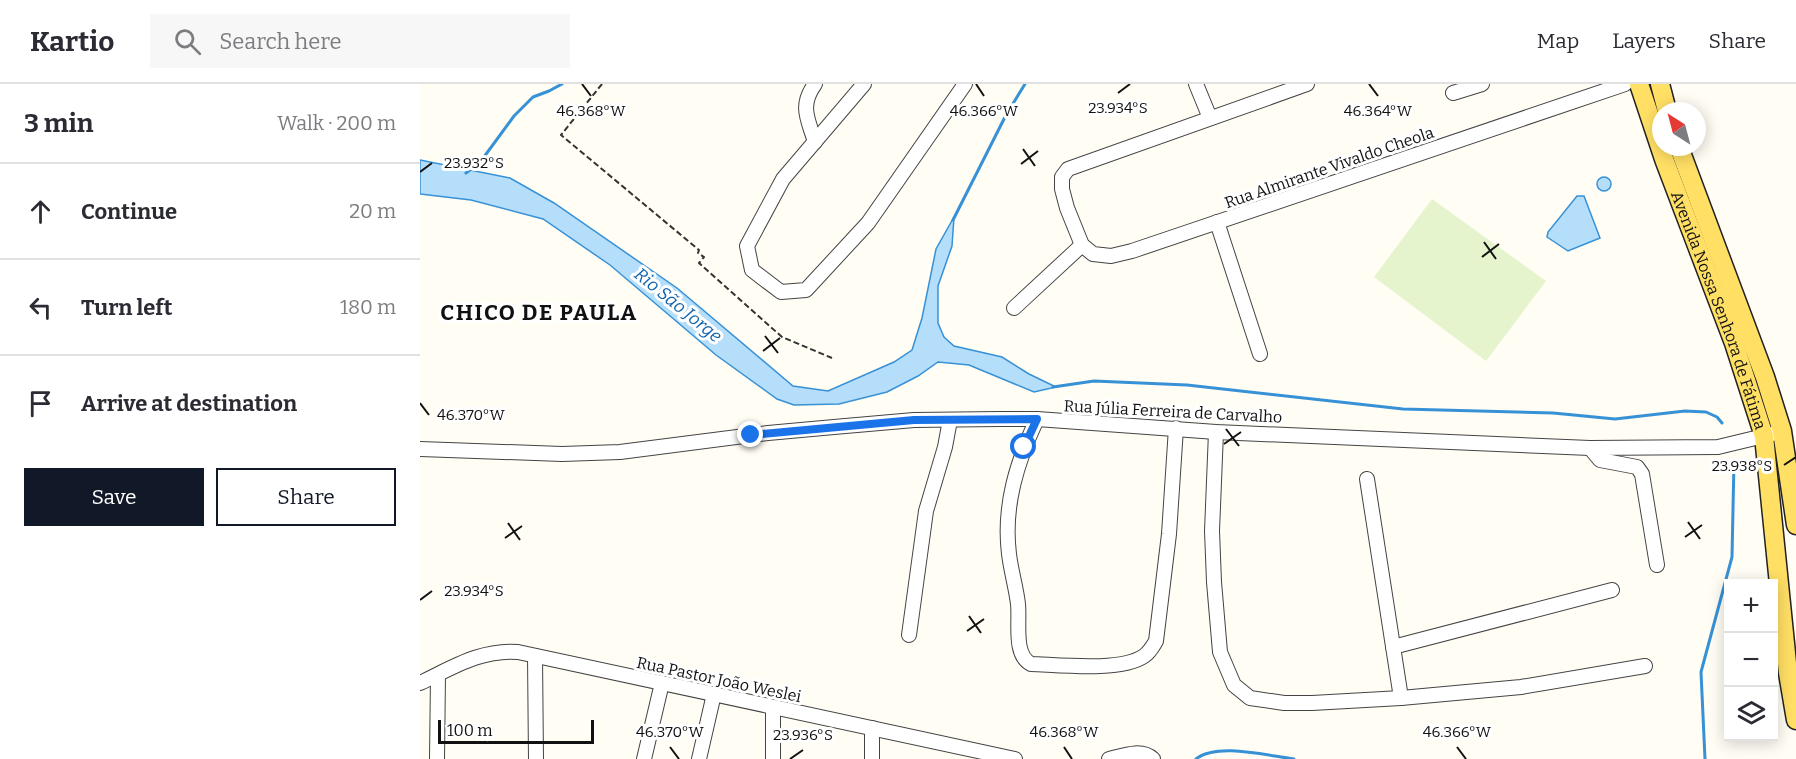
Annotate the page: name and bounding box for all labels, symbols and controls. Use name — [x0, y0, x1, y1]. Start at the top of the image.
search box — [150, 14, 570, 68]
text: Kartio — [30, 25, 114, 58]
icon: search — [171, 25, 204, 58]
text: Search here — [219, 28, 341, 55]
text: Map — [1537, 28, 1579, 54]
text: Layers — [1612, 28, 1676, 54]
text: Share — [1709, 28, 1766, 54]
text: 23.934°S — [1088, 99, 1148, 117]
text: 46.368°W — [556, 102, 626, 120]
text: 46.366°W — [950, 102, 1019, 120]
text: 46.364°W — [1344, 102, 1413, 120]
north arrow — [1652, 102, 1706, 156]
text: 3 min — [24, 108, 93, 139]
text: Walk · 200 m — [277, 111, 396, 135]
street label: Rua Almirante Vivaldo Cheola — [1222, 123, 1436, 212]
text: 23.932°S — [444, 154, 504, 172]
street label: Avenida Nossa Senhora de Fátima — [1667, 188, 1770, 432]
icon: ahead — [24, 195, 57, 228]
text: Continue — [81, 198, 177, 225]
text: 20 m — [349, 199, 396, 223]
water label: Rio São Jorge — [630, 263, 726, 347]
icon: left — [24, 291, 57, 324]
text: Turn left — [81, 294, 173, 321]
text: 180 m — [340, 295, 396, 319]
district label: CHICO DE PAULA — [440, 299, 638, 326]
icon: arrive — [24, 387, 57, 420]
text: Arrive at destination — [81, 390, 297, 417]
street label: Rua Júlia Ferreira de Carvalho — [1063, 396, 1283, 427]
text: 46.370°W — [437, 406, 506, 424]
route end — [737, 421, 763, 447]
route start — [1010, 433, 1036, 459]
text: 23.938°S — [1712, 457, 1772, 475]
button: Save — [24, 468, 204, 526]
button: Share — [216, 468, 396, 526]
map controls — [1724, 579, 1778, 741]
button: + — [1724, 579, 1778, 633]
text: 23.934°S — [444, 582, 504, 600]
button: − — [1724, 633, 1778, 687]
street label: Rua Pastor João Weslei — [635, 653, 803, 706]
button: layers — [1724, 687, 1778, 741]
scale bar — [438, 717, 594, 744]
text: 100 m — [447, 721, 492, 740]
text: 46.370°W — [636, 723, 705, 741]
text: 46.368°W — [1029, 723, 1099, 741]
text: 46.366°W — [1423, 723, 1492, 741]
text: 23.936°S — [773, 726, 833, 744]

